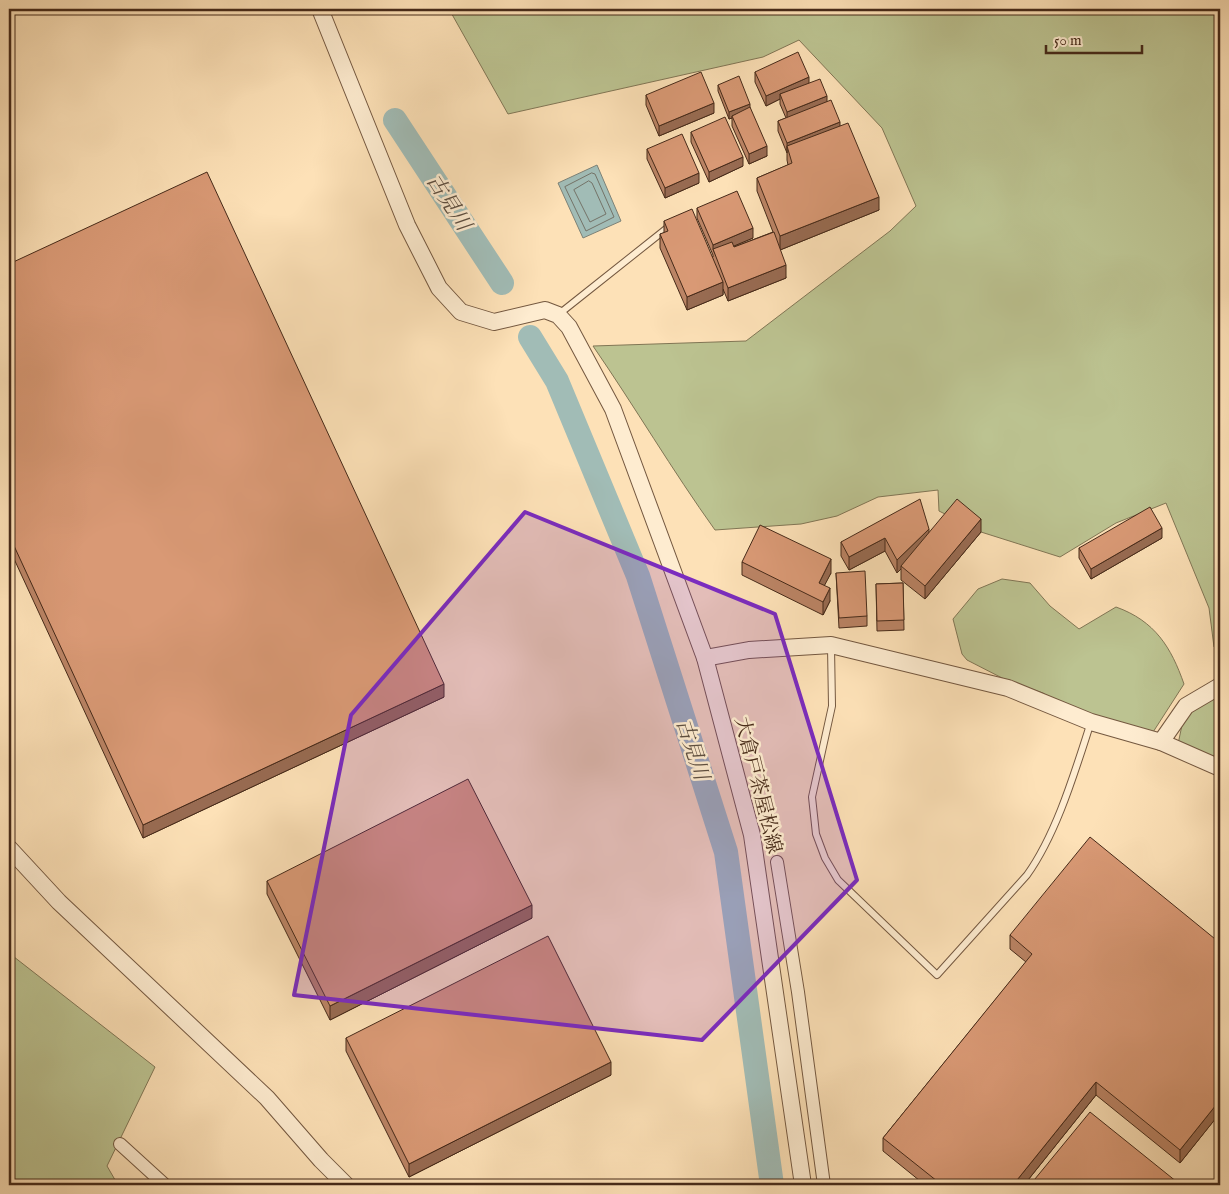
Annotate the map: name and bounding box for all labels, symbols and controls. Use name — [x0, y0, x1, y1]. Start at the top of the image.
scale bar — [1046, 22, 1143, 54]
text: 50 m — [1054, 31, 1082, 50]
water label: 古見川 — [419, 169, 477, 238]
street label: 大倉戸茶屋松線 — [728, 714, 787, 856]
water label: 古見川 — [669, 715, 715, 785]

